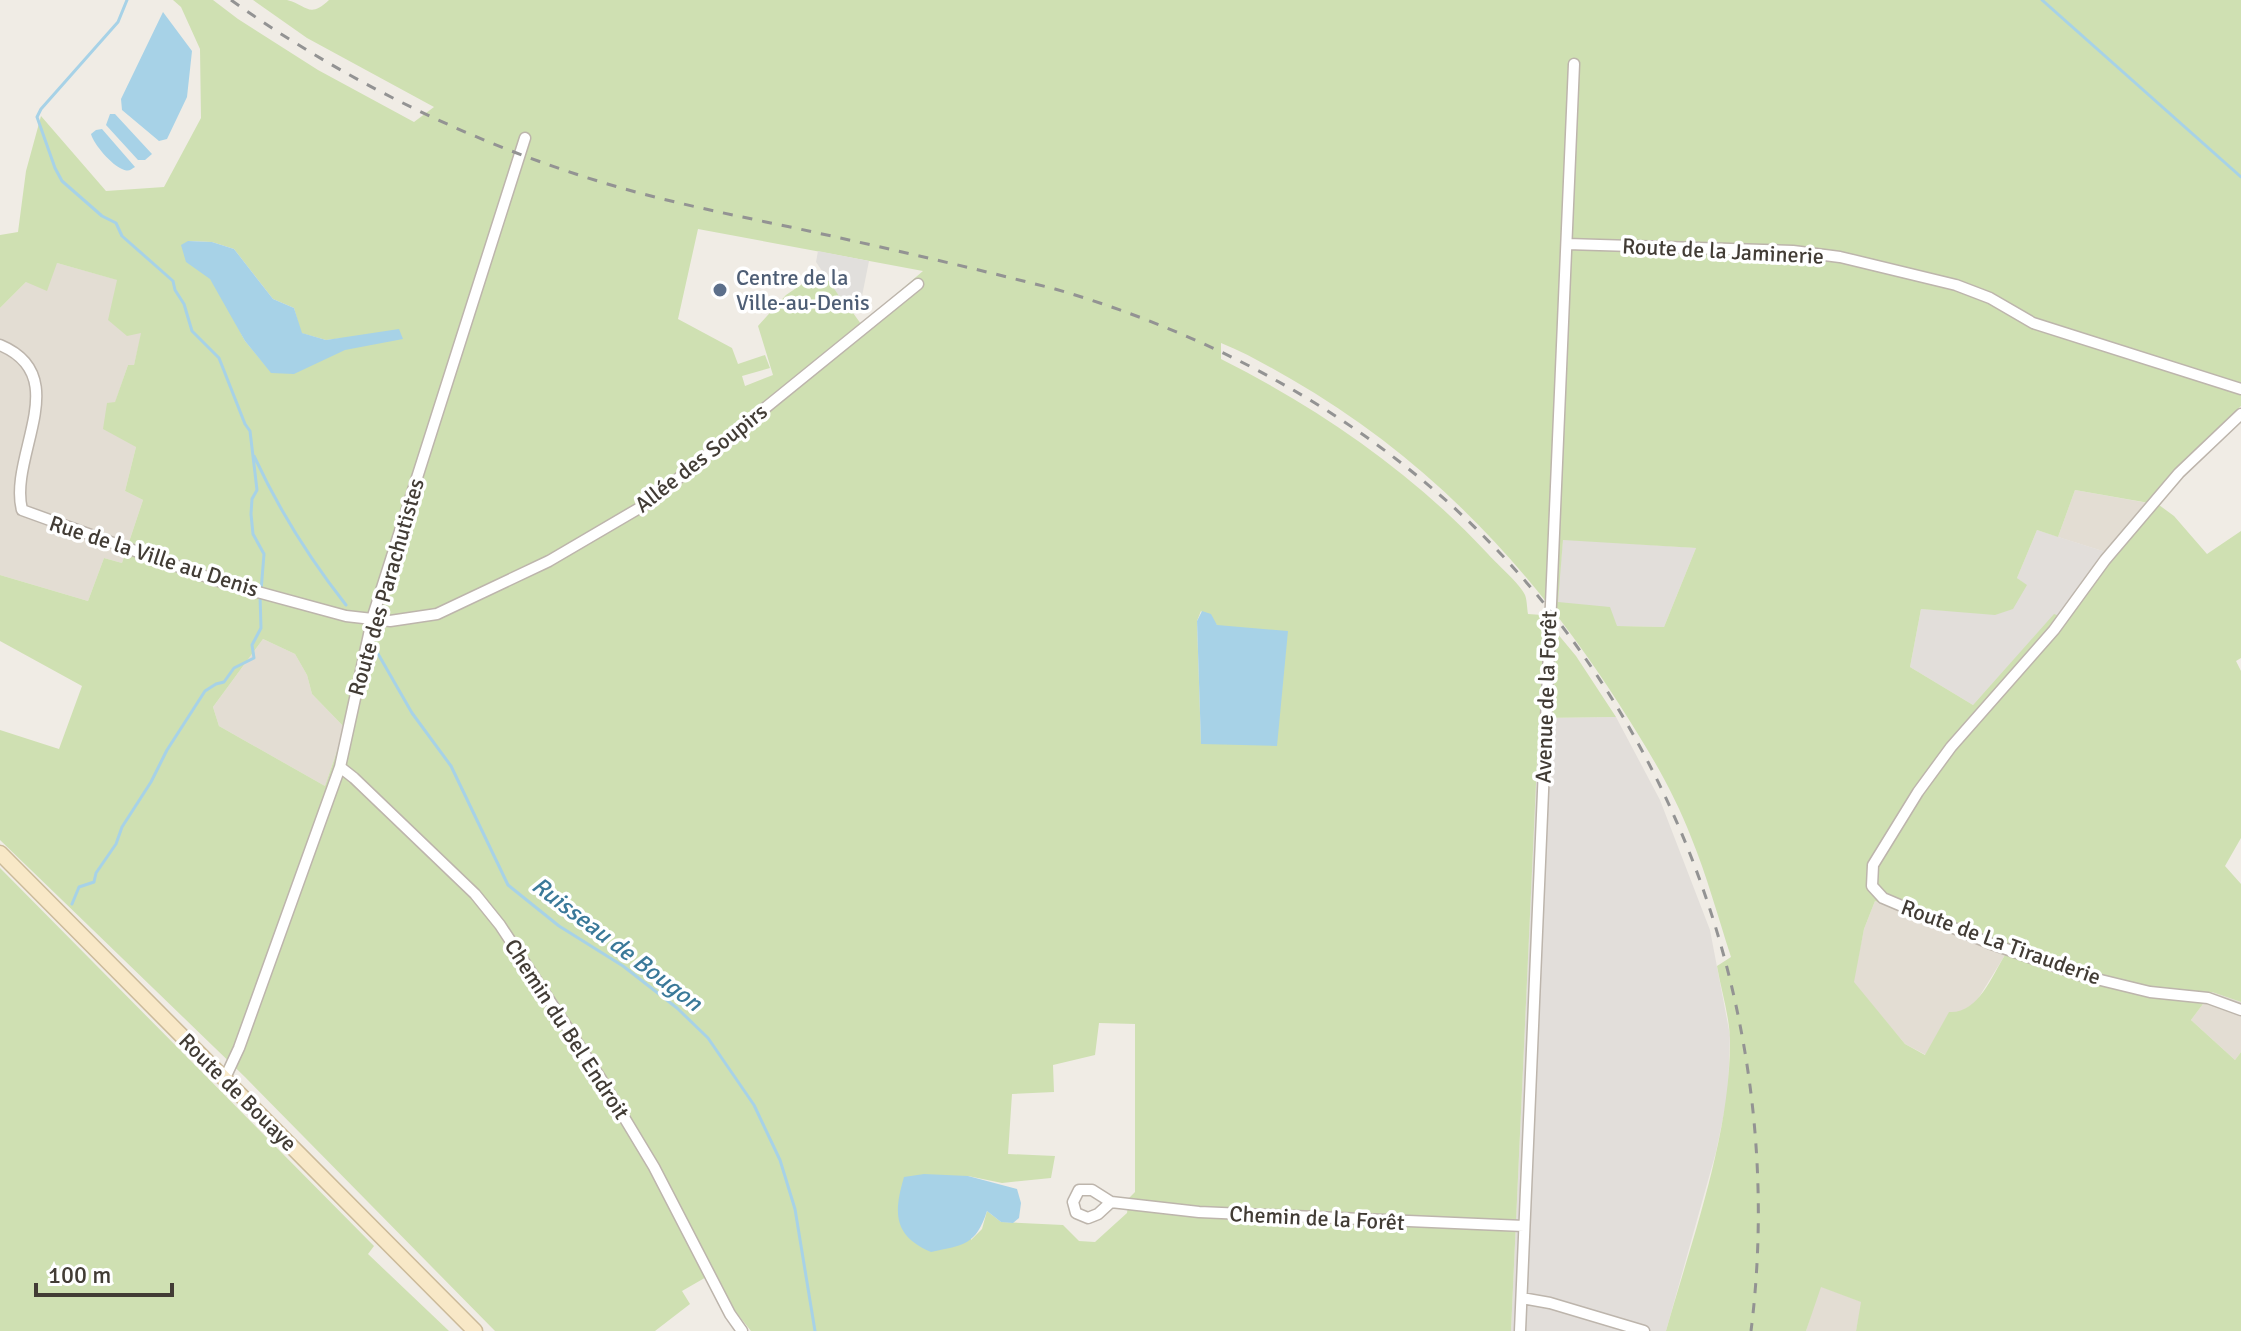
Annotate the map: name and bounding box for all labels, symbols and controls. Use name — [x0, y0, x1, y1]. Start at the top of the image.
street label: Route de la Jaminerie — [1621, 232, 1825, 270]
place label: Centre de la Ville-au-Denis — [736, 264, 870, 316]
marker: Centre de la Ville-au-Denis — [711, 281, 729, 299]
street label: Allée des Soupirs — [629, 398, 773, 518]
street label: Route des Parachutistes — [342, 475, 430, 699]
street label: Rue de la Ville au Denis — [46, 509, 262, 603]
street label: Avenue de la Forêt — [1530, 610, 1563, 784]
water label: Ruisseau de Bougon — [526, 870, 709, 1018]
street label: Route de La Tirauderie — [1897, 893, 2105, 991]
street label: Chemin du Bel Endroit — [499, 934, 636, 1124]
street label: Route de Bouaye — [173, 1027, 303, 1157]
street label: Chemin de la Forêt — [1229, 1200, 1406, 1236]
scale bar — [36, 1247, 172, 1297]
text: 100 m — [48, 1260, 111, 1290]

